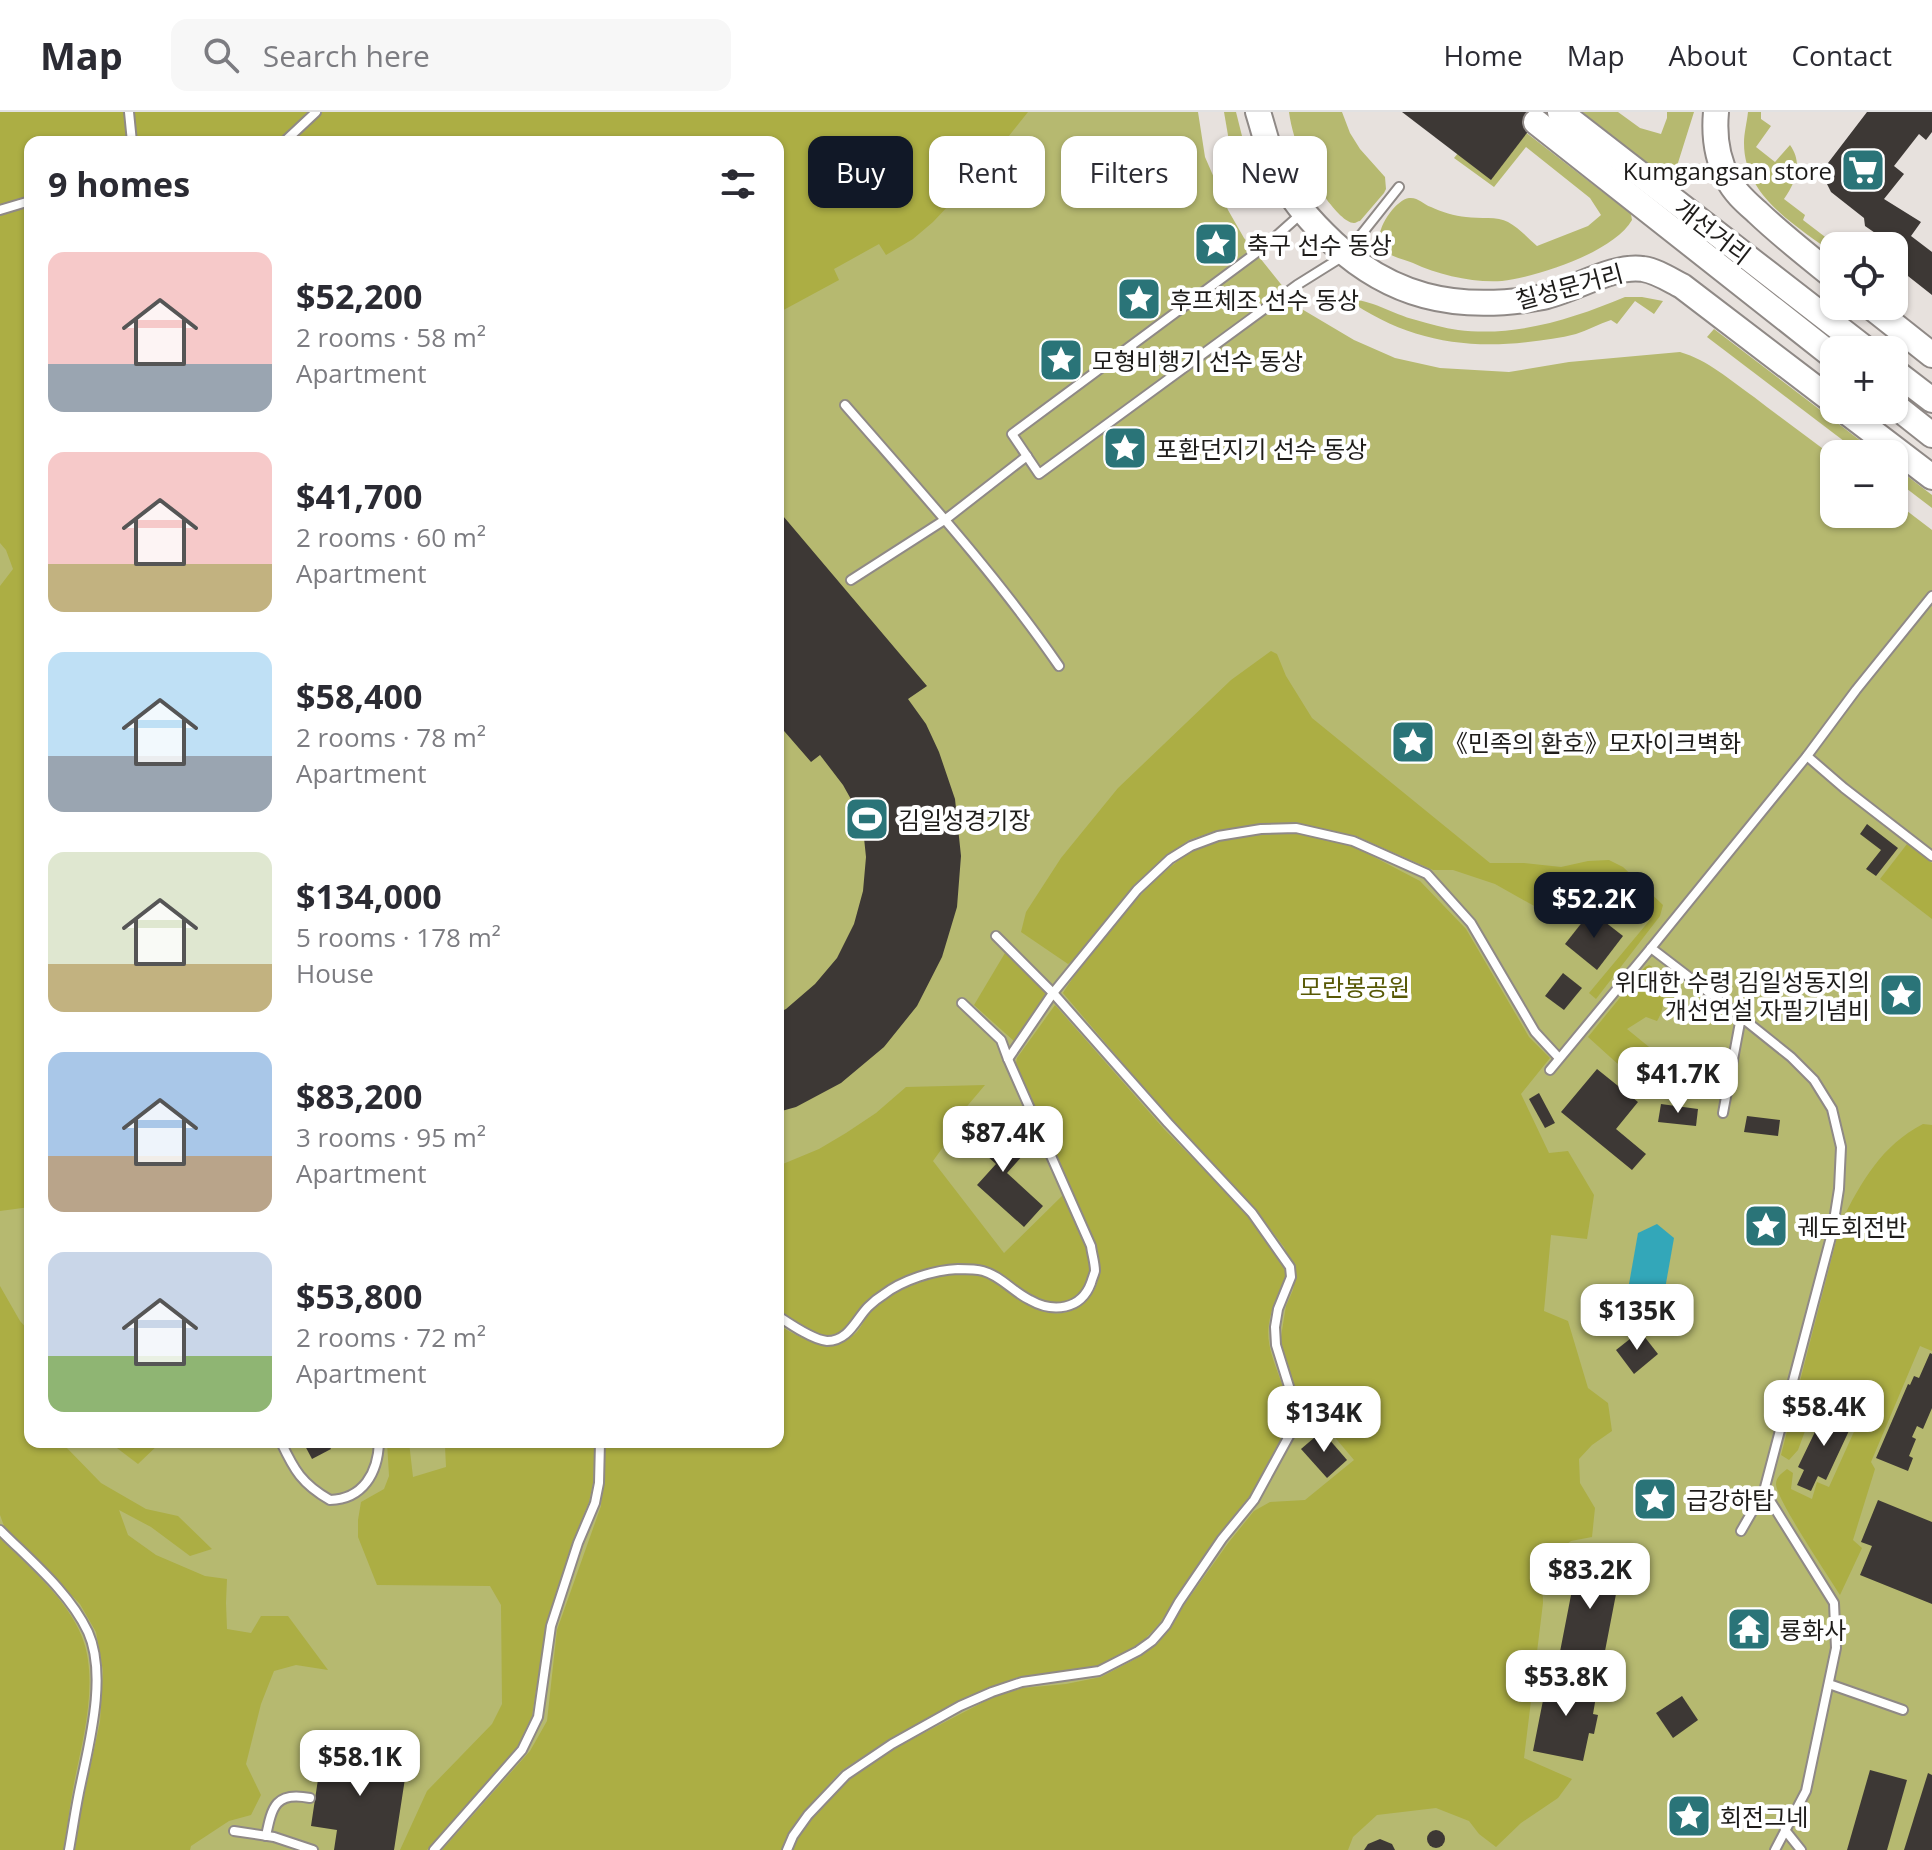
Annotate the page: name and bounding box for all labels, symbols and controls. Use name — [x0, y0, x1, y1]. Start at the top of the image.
search box — [171, 19, 731, 91]
text: Map — [40, 29, 123, 81]
icon: search — [199, 33, 243, 77]
text: Search here — [263, 35, 430, 76]
text: Home — [1444, 36, 1523, 74]
text: Map — [1567, 36, 1625, 74]
text: About — [1669, 36, 1747, 74]
text: Contact — [1791, 36, 1892, 74]
chip: Buy — [808, 136, 913, 208]
chip: Rent — [929, 136, 1045, 208]
chip: Filters — [1061, 136, 1197, 208]
chip: New — [1213, 136, 1327, 208]
supermarket icon: Kumgangsan store — [1839, 146, 1887, 194]
place label: Kumgangsan store — [1623, 154, 1832, 187]
text: 9 homes — [48, 161, 190, 207]
icon: filters — [716, 162, 760, 206]
street label: 개선거리 — [1668, 191, 1758, 271]
place icon: 축구 선수 동상 — [1192, 220, 1240, 268]
place label: 축구 선수 동상 — [1247, 228, 1392, 261]
map controls — [1820, 232, 1908, 528]
button: locate — [1820, 232, 1908, 320]
street label: 칠성문거리 — [1511, 256, 1627, 316]
text: $52,200 — [296, 273, 422, 319]
place icon: 후프체조 선수 동상 — [1115, 275, 1163, 323]
place label: 후프체조 선수 동상 — [1170, 283, 1359, 316]
icon: home — [112, 284, 208, 380]
text: 2 rooms · 58 m² — [296, 319, 486, 355]
place icon: 모형비행기 선수 동상 — [1037, 336, 1085, 384]
button: + — [1820, 336, 1908, 424]
place label: 모형비행기 선수 동상 — [1092, 344, 1303, 377]
text: Apartment — [296, 355, 427, 391]
place icon: 포환던지기 선수 동상 — [1101, 424, 1149, 472]
place label: 포환던지기 선수 동상 — [1156, 432, 1367, 465]
button: − — [1820, 440, 1908, 528]
text: $41,700 — [296, 473, 422, 519]
icon: home — [112, 484, 208, 580]
text: 2 rooms · 60 m² — [296, 519, 486, 555]
text: Apartment — [296, 555, 427, 591]
text: $58,400 — [296, 673, 422, 719]
icon: home — [112, 684, 208, 780]
place icon: 《민족의 환호》모자이크벽화 — [1389, 718, 1437, 766]
text: 2 rooms · 78 m² — [296, 719, 486, 755]
place label: 《민족의 환호》모자이크벽화 — [1444, 726, 1741, 759]
text: Apartment — [296, 755, 427, 791]
sports icon: 김일성경기장 — [843, 795, 891, 843]
place label: 김일성경기장 — [898, 803, 1030, 836]
pin: $52.2K — [1529, 872, 1659, 940]
text: $134,000 — [296, 873, 442, 919]
text: $52.2K — [1552, 880, 1636, 916]
icon: home — [112, 884, 208, 980]
text: 5 rooms · 178 m² — [296, 919, 501, 955]
text: House — [296, 955, 374, 991]
place label: 위대한 수령 김일성동지의 개선연설 자필기념비 — [1615, 965, 1870, 1026]
park label: 모란봉공원 — [1300, 970, 1410, 1003]
place icon: 위대한 수령 김일성동지의 개선연설 자필기념비 — [1877, 971, 1925, 1019]
pin: $41.7K — [1613, 1047, 1743, 1115]
text: $41.7K — [1636, 1055, 1720, 1091]
text: $83,200 — [296, 1073, 422, 1119]
icon: home — [112, 1084, 208, 1180]
pin: $87.4K — [938, 1106, 1068, 1174]
text: $87.4K — [961, 1114, 1045, 1150]
text: 3 rooms · 95 m² — [296, 1119, 486, 1155]
text: Apartment — [296, 1155, 427, 1191]
place icon: 궤도회전반 — [1742, 1202, 1790, 1250]
place label: 궤도회전반 — [1797, 1210, 1907, 1243]
text: $53,800 — [296, 1273, 422, 1319]
icon: home — [112, 1284, 208, 1380]
pin: $135K — [1581, 1284, 1693, 1352]
text: $135K — [1599, 1292, 1675, 1328]
text: 2 rooms · 72 m² — [296, 1319, 486, 1355]
text: Apartment — [296, 1355, 427, 1391]
pin: $58.4K — [1759, 1380, 1889, 1448]
pin: $134K — [1268, 1386, 1380, 1454]
text: $58.4K — [1782, 1388, 1866, 1424]
text: $134K — [1286, 1394, 1362, 1430]
place icon: 급강하탑 — [1631, 1475, 1679, 1523]
place label: 급강하탑 — [1686, 1483, 1774, 1516]
pin: $83.2K — [1525, 1543, 1655, 1611]
text: $83.2K — [1548, 1551, 1632, 1587]
temple icon: 룡화사 — [1725, 1605, 1773, 1653]
place label: 룡화사 — [1780, 1613, 1846, 1646]
pin: $53.8K — [1501, 1650, 1631, 1718]
text: $53.8K — [1524, 1658, 1608, 1694]
pin: $58.1K — [295, 1730, 425, 1798]
text: $58.1K — [318, 1738, 402, 1774]
place icon: 회전그네 — [1665, 1792, 1713, 1840]
place label: 회전그네 — [1720, 1800, 1808, 1833]

